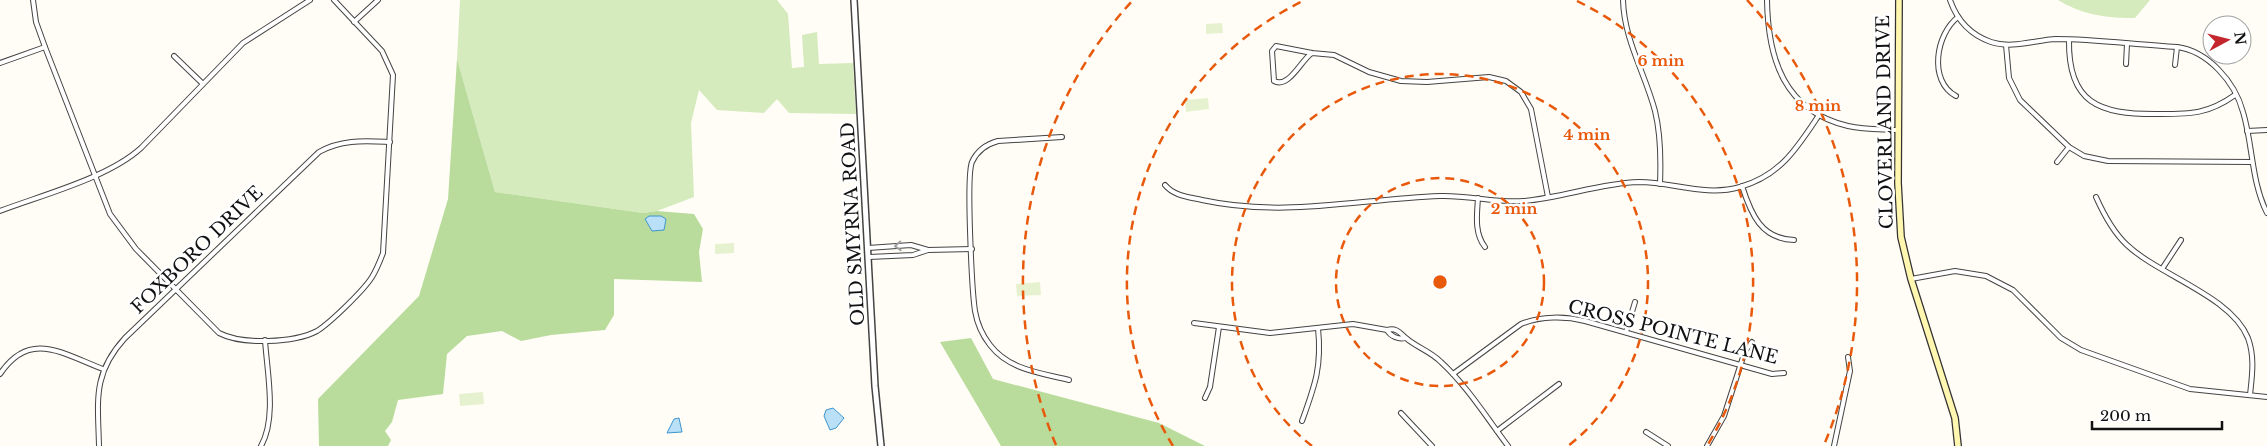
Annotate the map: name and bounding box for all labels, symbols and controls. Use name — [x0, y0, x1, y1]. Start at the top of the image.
street label: CLOVERLAND DRIVE — [1872, 15, 1898, 229]
north arrow — [2202, 15, 2252, 65]
text: N — [2230, 31, 2250, 46]
text: 6 min — [1637, 51, 1685, 70]
text: 8 min — [1795, 96, 1841, 115]
street label: OLD SMYRNA ROAD — [837, 122, 869, 326]
text: 4 min — [1564, 125, 1611, 144]
street label: FOXBORO DRIVE — [127, 182, 267, 318]
text: 2 min — [1491, 199, 1537, 218]
one-way arrow — [894, 241, 902, 252]
centre of rings — [1431, 273, 1449, 291]
street label: CROSS POINTE LANE — [1566, 295, 1780, 369]
scale bar — [2092, 398, 2222, 430]
text: 200 m — [2100, 406, 2151, 425]

